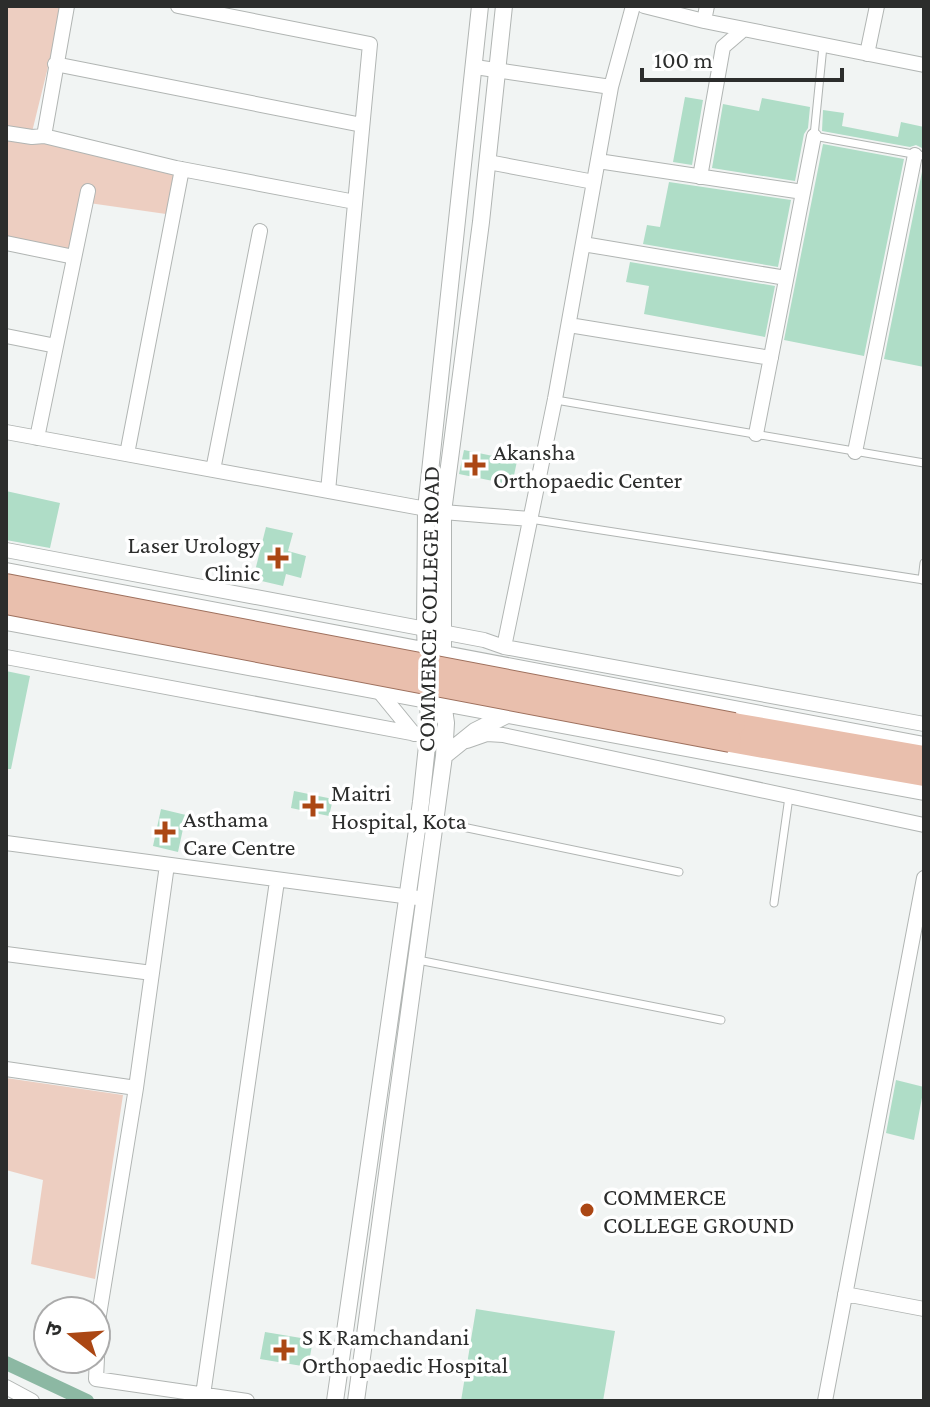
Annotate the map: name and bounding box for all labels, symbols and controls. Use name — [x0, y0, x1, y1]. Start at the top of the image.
scale bar — [642, 32, 842, 82]
text: 100 m — [654, 46, 713, 73]
place label: Akansha Orthopaedic Center — [493, 438, 683, 493]
marker: Akansha Orthopaedic Center — [464, 454, 486, 476]
street label: COMMERCE COLLEGE ROAD — [412, 466, 444, 752]
place label: Laser Urology Clinic — [128, 531, 261, 586]
marker: Laser Urology Clinic — [267, 547, 289, 569]
place label: Maitri Hospital, Kota — [331, 779, 467, 834]
marker: Maitri Hospital, Kota — [302, 795, 324, 817]
place label: Asthama Care Centre — [183, 805, 295, 860]
marker: Asthama Care Centre — [154, 821, 176, 843]
place label: COMMERCE COLLEGE GROUND — [603, 1183, 794, 1238]
marker: COMMERCE COLLEGE GROUND — [578, 1201, 596, 1219]
north arrow — [32, 1295, 112, 1375]
text: उ — [40, 1318, 68, 1339]
place label: S K Ramchandani Orthopaedic Hospital — [302, 1323, 508, 1378]
marker: S K Ramchandani Orthopaedic Hospital — [273, 1339, 295, 1361]

